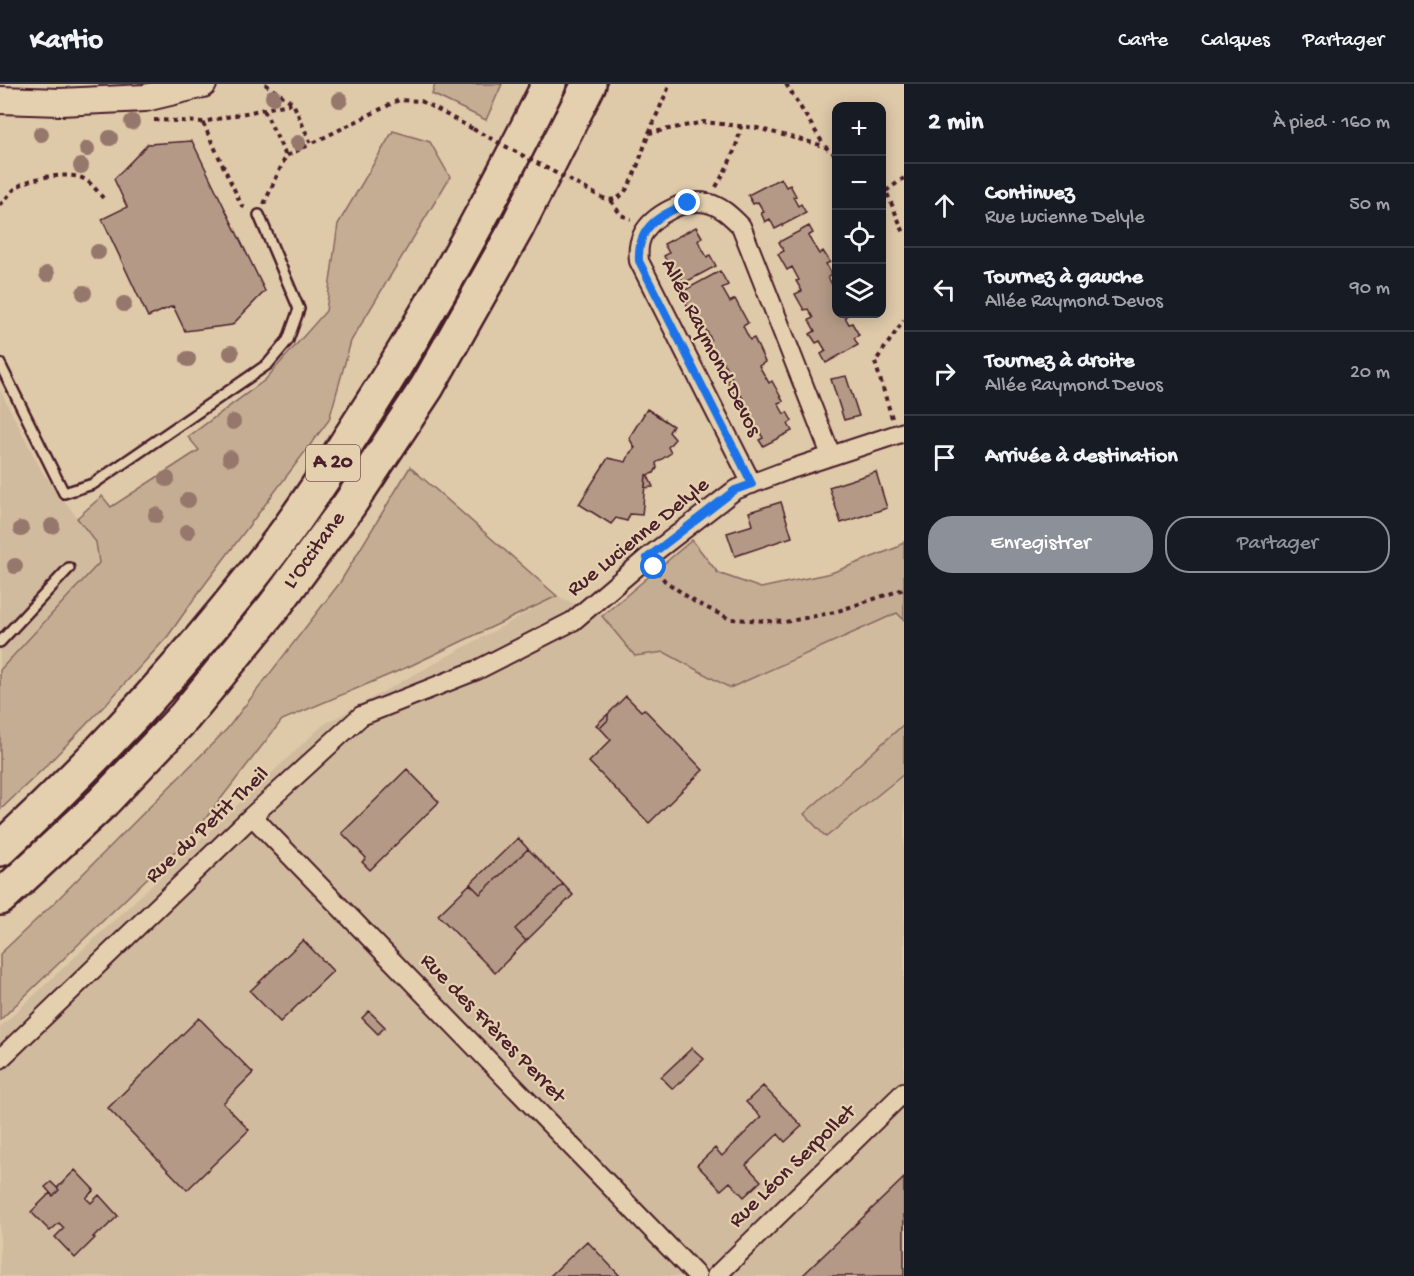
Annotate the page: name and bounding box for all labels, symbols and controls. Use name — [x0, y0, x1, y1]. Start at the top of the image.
text: Kartio — [30, 25, 103, 58]
text: Carte — [1118, 29, 1168, 54]
text: Calques — [1201, 29, 1270, 54]
text: Partager — [1303, 29, 1384, 54]
map controls — [832, 102, 886, 318]
button: + — [832, 102, 886, 156]
text: 2 min — [928, 108, 983, 139]
text: À pied · 160 m — [1273, 112, 1390, 135]
button: − — [832, 156, 886, 210]
text: Continuez — [985, 181, 1074, 207]
route end — [674, 189, 700, 215]
icon: ahead — [928, 189, 961, 222]
text: 50 m — [1349, 194, 1390, 217]
text: Rue Lucienne Delyle — [985, 207, 1144, 230]
button: locate — [832, 210, 886, 264]
street label: Allée Raymond Devos — [654, 255, 766, 442]
button: layers — [832, 264, 886, 318]
text: Tournez à gauche — [985, 265, 1143, 291]
icon: left — [928, 273, 961, 306]
text: 90 m — [1350, 278, 1390, 301]
text: Allée Raymond Devos — [985, 291, 1163, 314]
text: Tournez à droite — [985, 349, 1134, 375]
icon: right — [928, 357, 961, 390]
text: 20 m — [1350, 362, 1390, 385]
text: Allée Raymond Devos — [985, 375, 1163, 398]
icon: arrive — [928, 441, 961, 474]
text: Arrivée à destination — [985, 444, 1178, 470]
road number: A 20 — [306, 445, 360, 481]
street label: Rue Lucienne Delyle — [563, 472, 716, 603]
street label: L'Occitane — [278, 507, 352, 595]
button: Enregistrer — [928, 516, 1153, 573]
button: Partager — [1165, 516, 1390, 573]
route start — [640, 553, 666, 579]
street label: Rue du Petit Theil — [141, 762, 275, 890]
street label: Rue des Frères Perret — [414, 949, 572, 1111]
street label: Rue Léon Serpollet — [724, 1098, 863, 1234]

